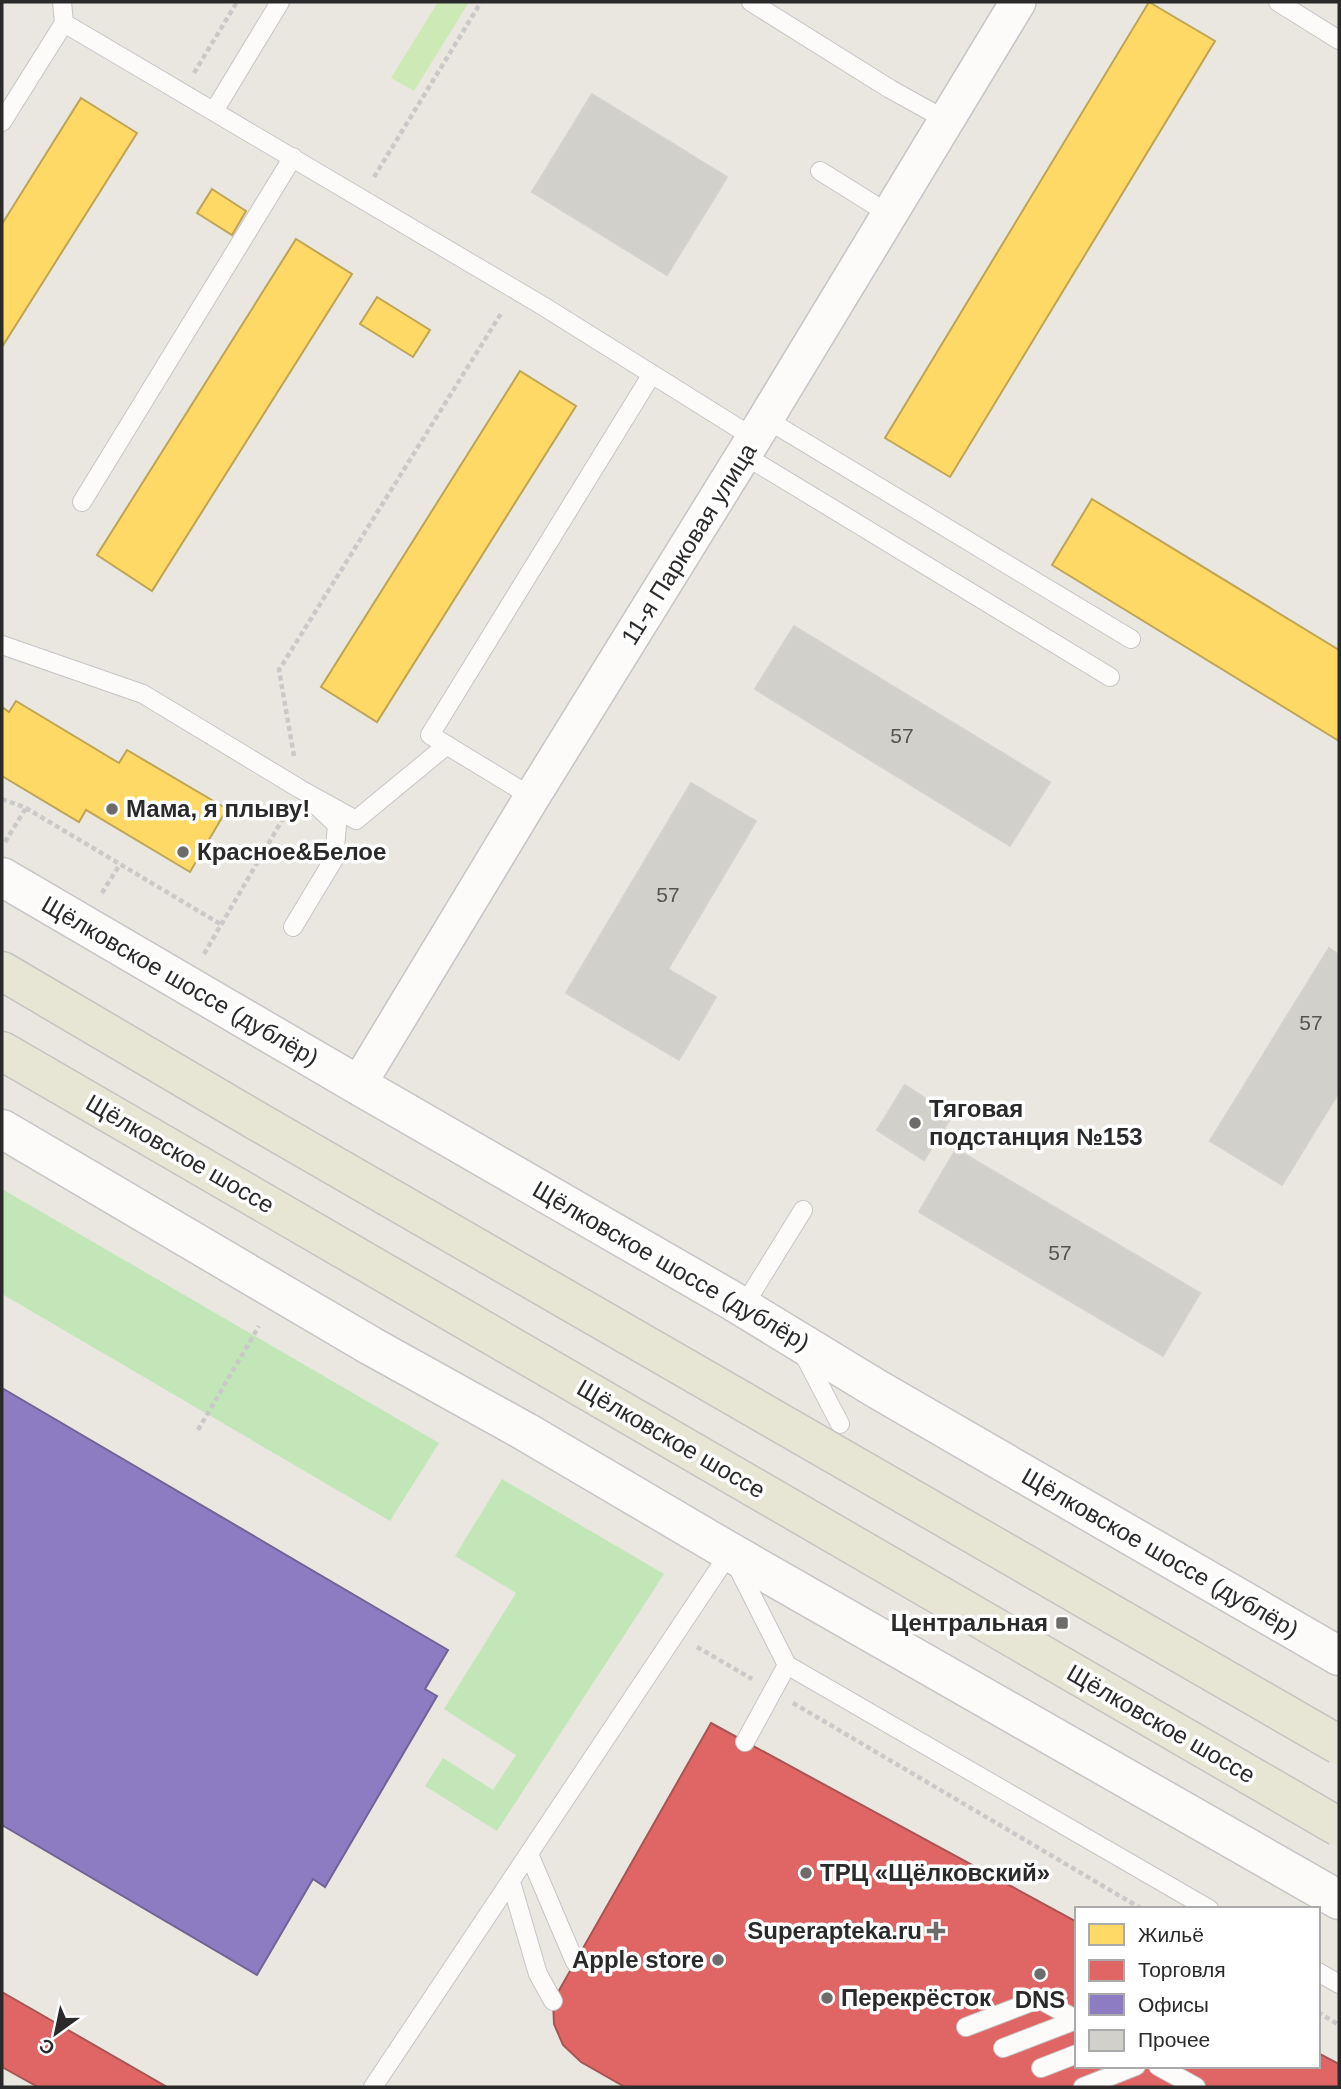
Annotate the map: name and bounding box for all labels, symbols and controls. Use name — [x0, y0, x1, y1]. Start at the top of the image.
street label: 11-я Парковая улица — [616, 438, 762, 649]
house number: 57 — [890, 724, 914, 747]
place label: Мама, я плыву! — [126, 795, 310, 822]
marker: Мама, я плыву! — [104, 801, 120, 817]
place label: Красное&Белое — [197, 838, 386, 865]
marker: Красное&Белое — [175, 844, 191, 860]
house number: 57 — [656, 883, 680, 906]
street label: Щёлковское шоссе (дублёр) — [37, 890, 323, 1071]
house number: 57 — [1299, 1011, 1323, 1034]
street label: Щёлковское шоссе — [81, 1089, 279, 1218]
place label: Тяговая подстанция №153 — [929, 1095, 1143, 1150]
marker: Тяговая подстанция №153 — [907, 1115, 923, 1131]
street label: Щёлковское шоссе (дублёр) — [528, 1175, 814, 1356]
house number: 57 — [1048, 1241, 1072, 1264]
street label: Щёлковское шоссе — [572, 1374, 770, 1503]
street label: Щёлковское шоссе (дублёр) — [1017, 1462, 1303, 1643]
place label: Центральная — [891, 1609, 1048, 1636]
marker: Центральная — [1054, 1615, 1070, 1631]
street label: Щёлковское шоссе — [1062, 1659, 1260, 1788]
place label: ТРЦ «Щёлковский» — [820, 1859, 1050, 1886]
marker: ТРЦ «Щёлковский» — [798, 1865, 814, 1881]
legend — [1075, 1907, 1320, 2068]
place label: Superapteka.ru — [747, 1917, 922, 1944]
marker: Superapteka.ru — [928, 1923, 944, 1939]
text: Жильё — [1138, 1923, 1204, 1946]
place label: Apple store — [572, 1946, 704, 1973]
marker: Apple store — [710, 1952, 726, 1968]
text: Торговля — [1138, 1958, 1226, 1981]
marker: DNS — [1032, 1966, 1048, 1982]
place label: Перекрёсток — [841, 1984, 992, 2011]
place label: DNS — [1015, 1986, 1065, 2013]
marker: Перекрёсток — [819, 1990, 835, 2006]
text: Офисы — [1138, 1993, 1209, 2016]
north arrow — [21, 1998, 91, 2068]
text: Прочее — [1138, 2028, 1210, 2051]
text: С — [35, 2034, 58, 2059]

